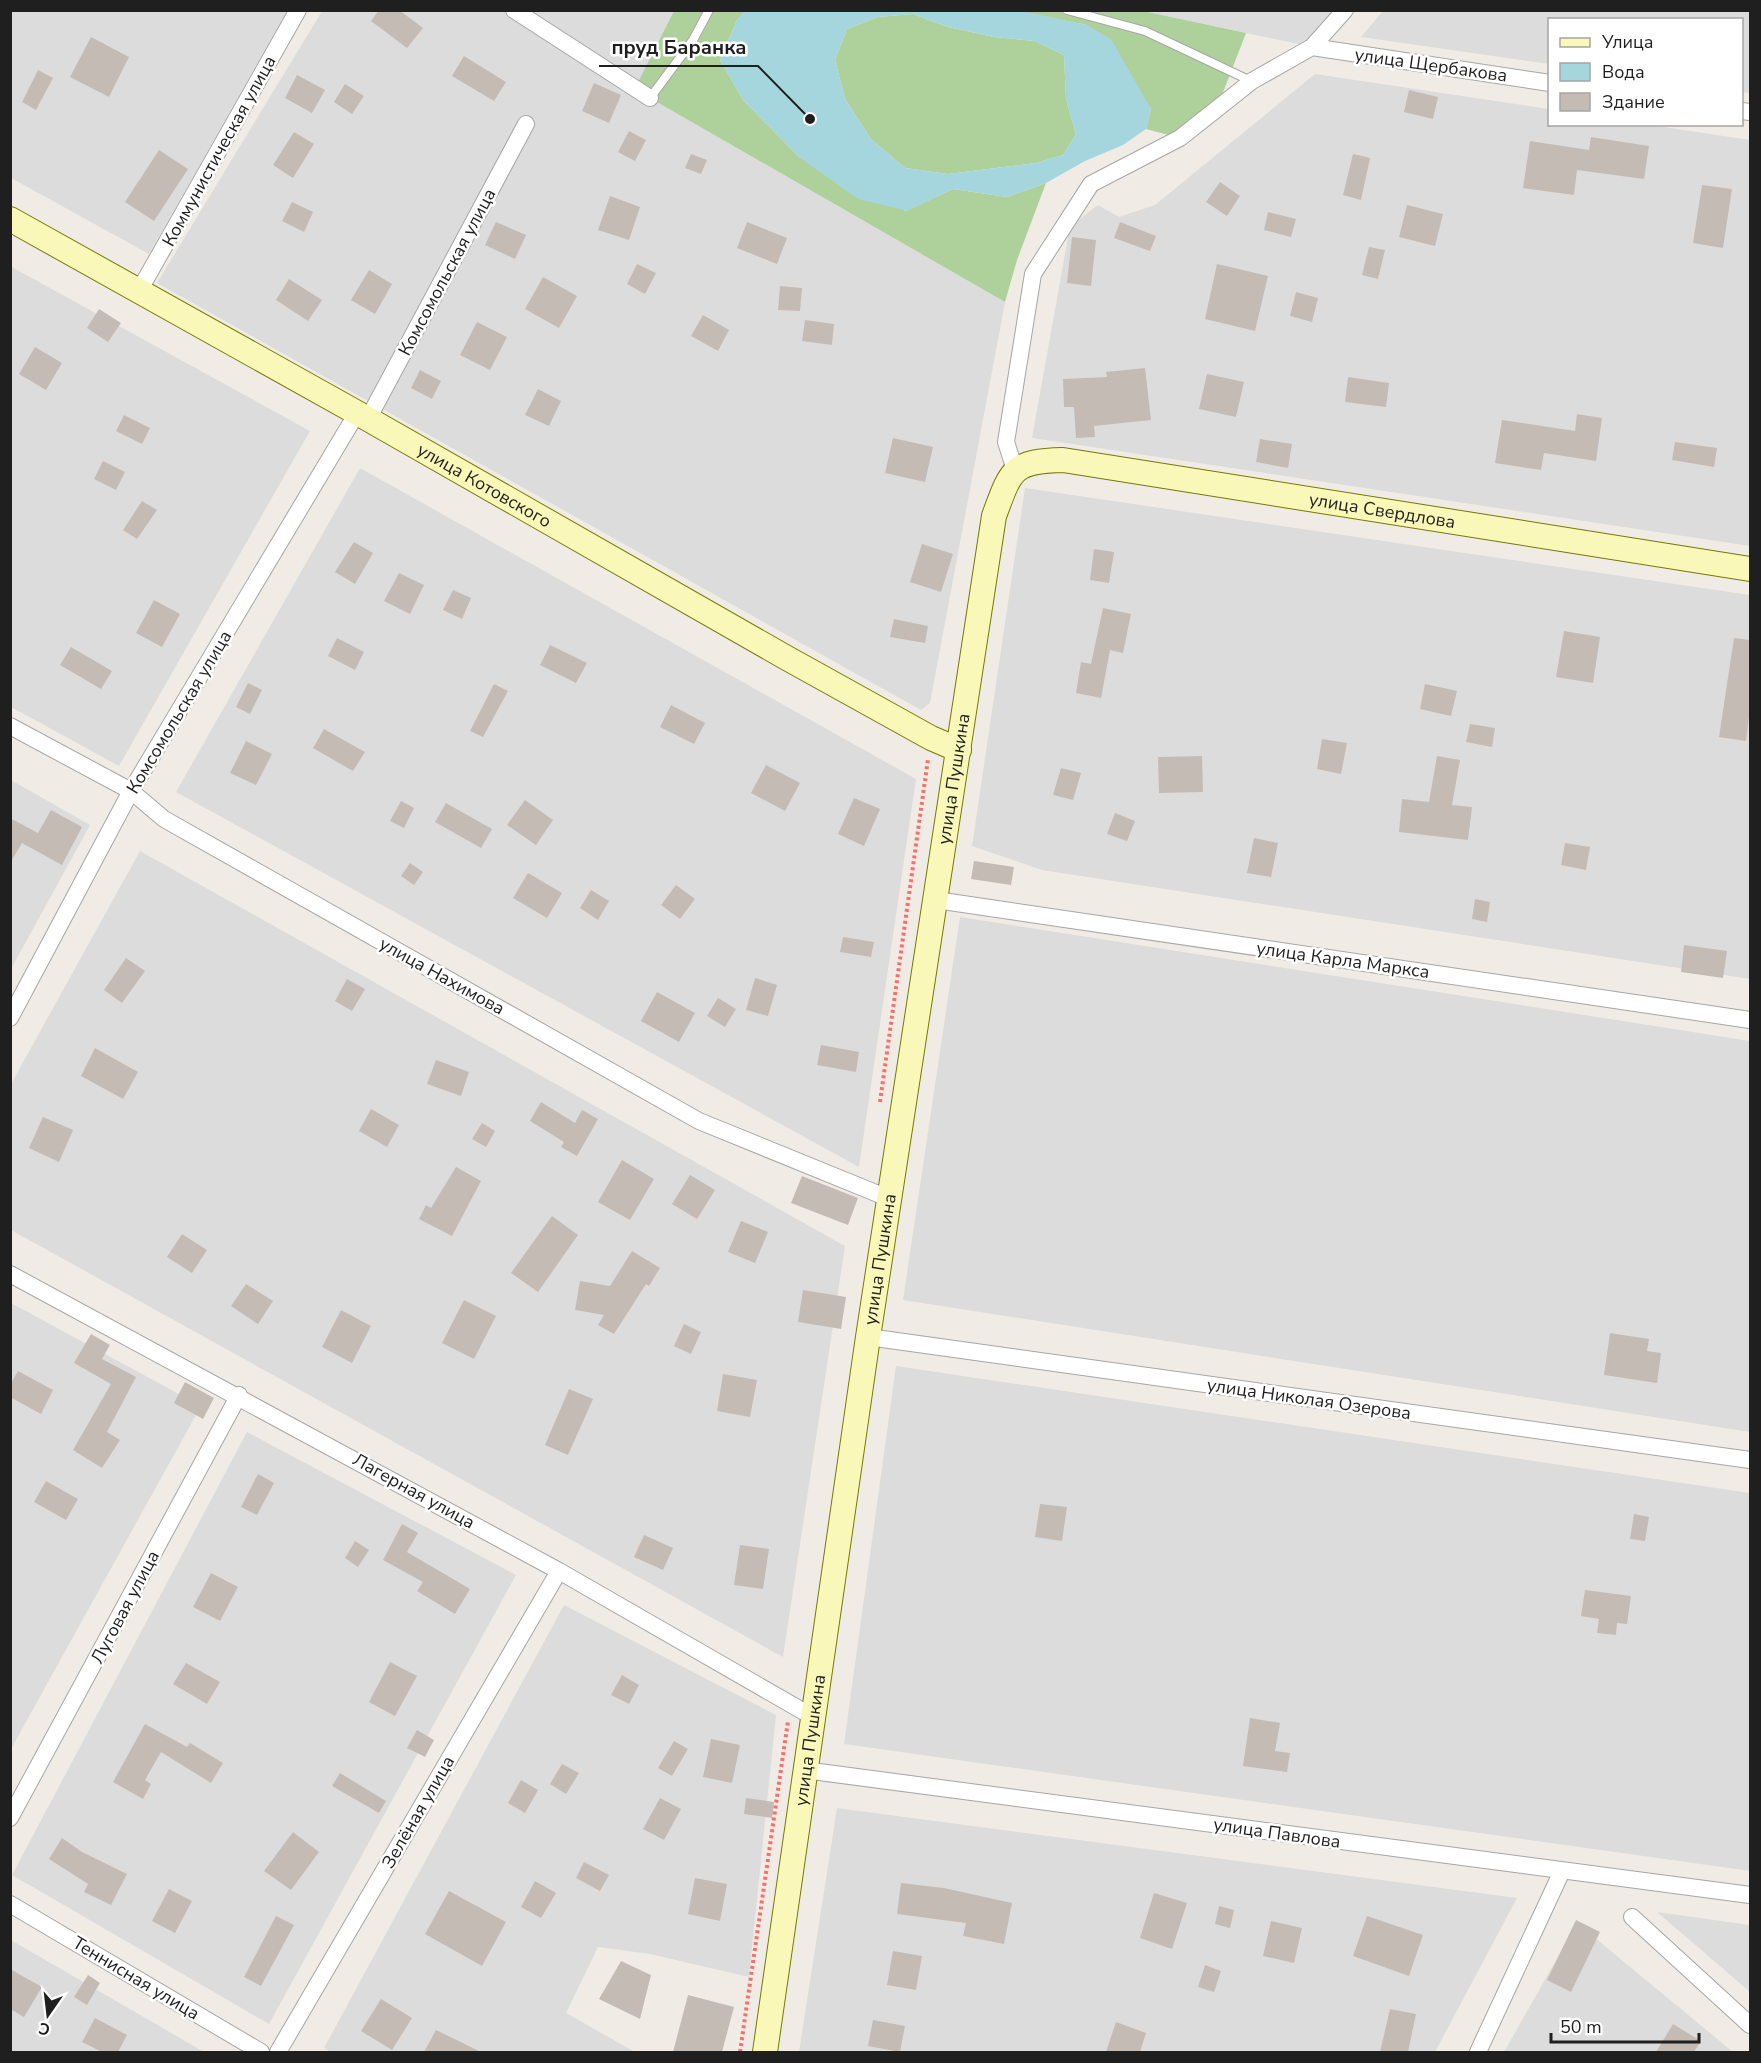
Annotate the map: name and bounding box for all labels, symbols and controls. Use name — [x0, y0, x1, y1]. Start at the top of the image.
legend — [1548, 18, 1743, 126]
callout: пруд Баранка — [599, 28, 758, 66]
text: Улица — [1601, 30, 1653, 54]
text: пруд Баранка — [611, 34, 747, 61]
street label: улица Щербакова — [1353, 42, 1509, 88]
street label: Коммунистическая улица — [156, 51, 282, 251]
text: Вода — [1602, 60, 1645, 84]
text: Здание — [1602, 90, 1665, 114]
street label: Комсомольская улица — [393, 184, 501, 360]
street label: улица Котовского — [413, 438, 556, 533]
street label: улица Свердлова — [1307, 487, 1457, 534]
street label: Комсомольская улица — [121, 626, 237, 798]
street label: улица Пушкина — [932, 712, 976, 846]
street label: улица Нахимова — [375, 932, 509, 1020]
street label: улица Карла Маркса — [1255, 936, 1431, 984]
street label: улица Пушкина — [858, 1192, 902, 1327]
street label: улица Николая Озерова — [1205, 1373, 1413, 1425]
street label: Лагерная улица — [349, 1448, 479, 1534]
street label: Луговая улица — [85, 1546, 165, 1668]
street label: улица Пушкина — [789, 1673, 831, 1808]
street label: Зелёная улица — [376, 1751, 460, 1873]
street label: улица Павлова — [1212, 1812, 1342, 1854]
street label: Теннисная улица — [68, 1931, 204, 2025]
north arrow — [18, 1985, 78, 2045]
scale bar — [1551, 2006, 1700, 2044]
text: 50 m — [1560, 2015, 1602, 2039]
text: С — [37, 2017, 53, 2041]

